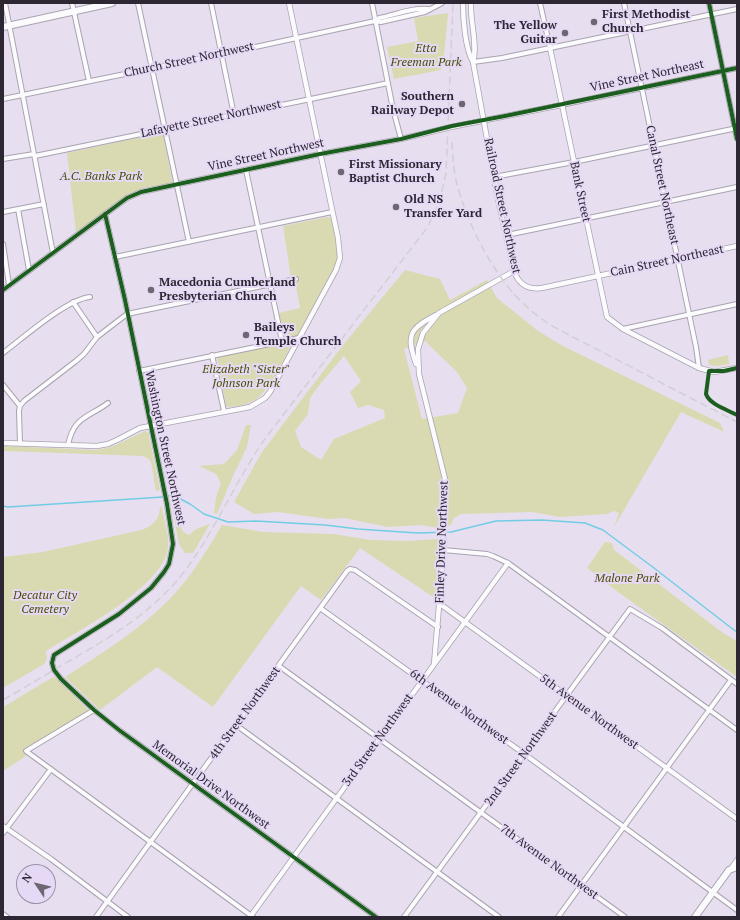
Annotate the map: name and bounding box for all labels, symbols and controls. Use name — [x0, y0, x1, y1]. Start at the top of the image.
place label: First Methodist Church — [602, 8, 690, 36]
marker: First Methodist Church — [589, 17, 599, 27]
place label: The Yellow Guitar — [494, 19, 557, 47]
marker: The Yellow Guitar — [560, 28, 570, 38]
street label: Church Street Northwest — [123, 39, 255, 81]
park label: Etta Freeman Park — [390, 42, 462, 70]
street label: Vine Street Northeast — [589, 57, 705, 95]
place label: Southern Railway Depot — [371, 90, 454, 118]
street label: Lafayette Street Northwest — [139, 97, 283, 141]
marker: Southern Railway Depot — [457, 99, 467, 109]
street label: Canal Street Northeast — [642, 124, 682, 246]
street label: Vine Street Northwest — [206, 136, 326, 174]
street label: Railroad Street Northwest — [481, 137, 523, 275]
place label: First Missionary Baptist Church — [349, 158, 442, 186]
street label: Bank Street — [567, 160, 593, 224]
marker: First Missionary Baptist Church — [336, 167, 346, 177]
park label: A.C. Banks Park — [60, 170, 142, 184]
place label: Old NS Transfer Yard — [404, 193, 482, 221]
marker: Old NS Transfer Yard — [391, 202, 401, 212]
street label: Cain Street Northeast — [609, 242, 725, 280]
place label: Macedonia Cumberland Presbyterian Church — [159, 276, 295, 304]
marker: Macedonia Cumberland Presbyterian Church — [146, 285, 156, 295]
place label: Baileys Temple Church — [254, 321, 341, 349]
marker: Baileys Temple Church — [241, 330, 251, 340]
park label: Elizabeth "Sister" Johnson Park — [202, 363, 290, 391]
street label: Washington Street Northwest — [142, 369, 188, 527]
street label: Finley Drive Northwest — [433, 480, 451, 604]
park label: Malone Park — [595, 572, 659, 586]
park label: Decatur City Cemetery — [13, 589, 77, 617]
street label: 4th Street Northwest — [206, 664, 284, 762]
street label: 6th Avenue Northwest — [407, 666, 511, 748]
street label: 5th Avenue Northwest — [537, 671, 641, 753]
street label: 3rd Street Northwest — [339, 691, 417, 789]
street label: 2nd Street Northwest — [482, 709, 560, 809]
street label: Memorial Drive Northwest — [149, 738, 273, 832]
street label: 7th Avenue Northwest — [497, 821, 601, 903]
north arrow — [16, 864, 56, 904]
text: N — [19, 870, 35, 885]

